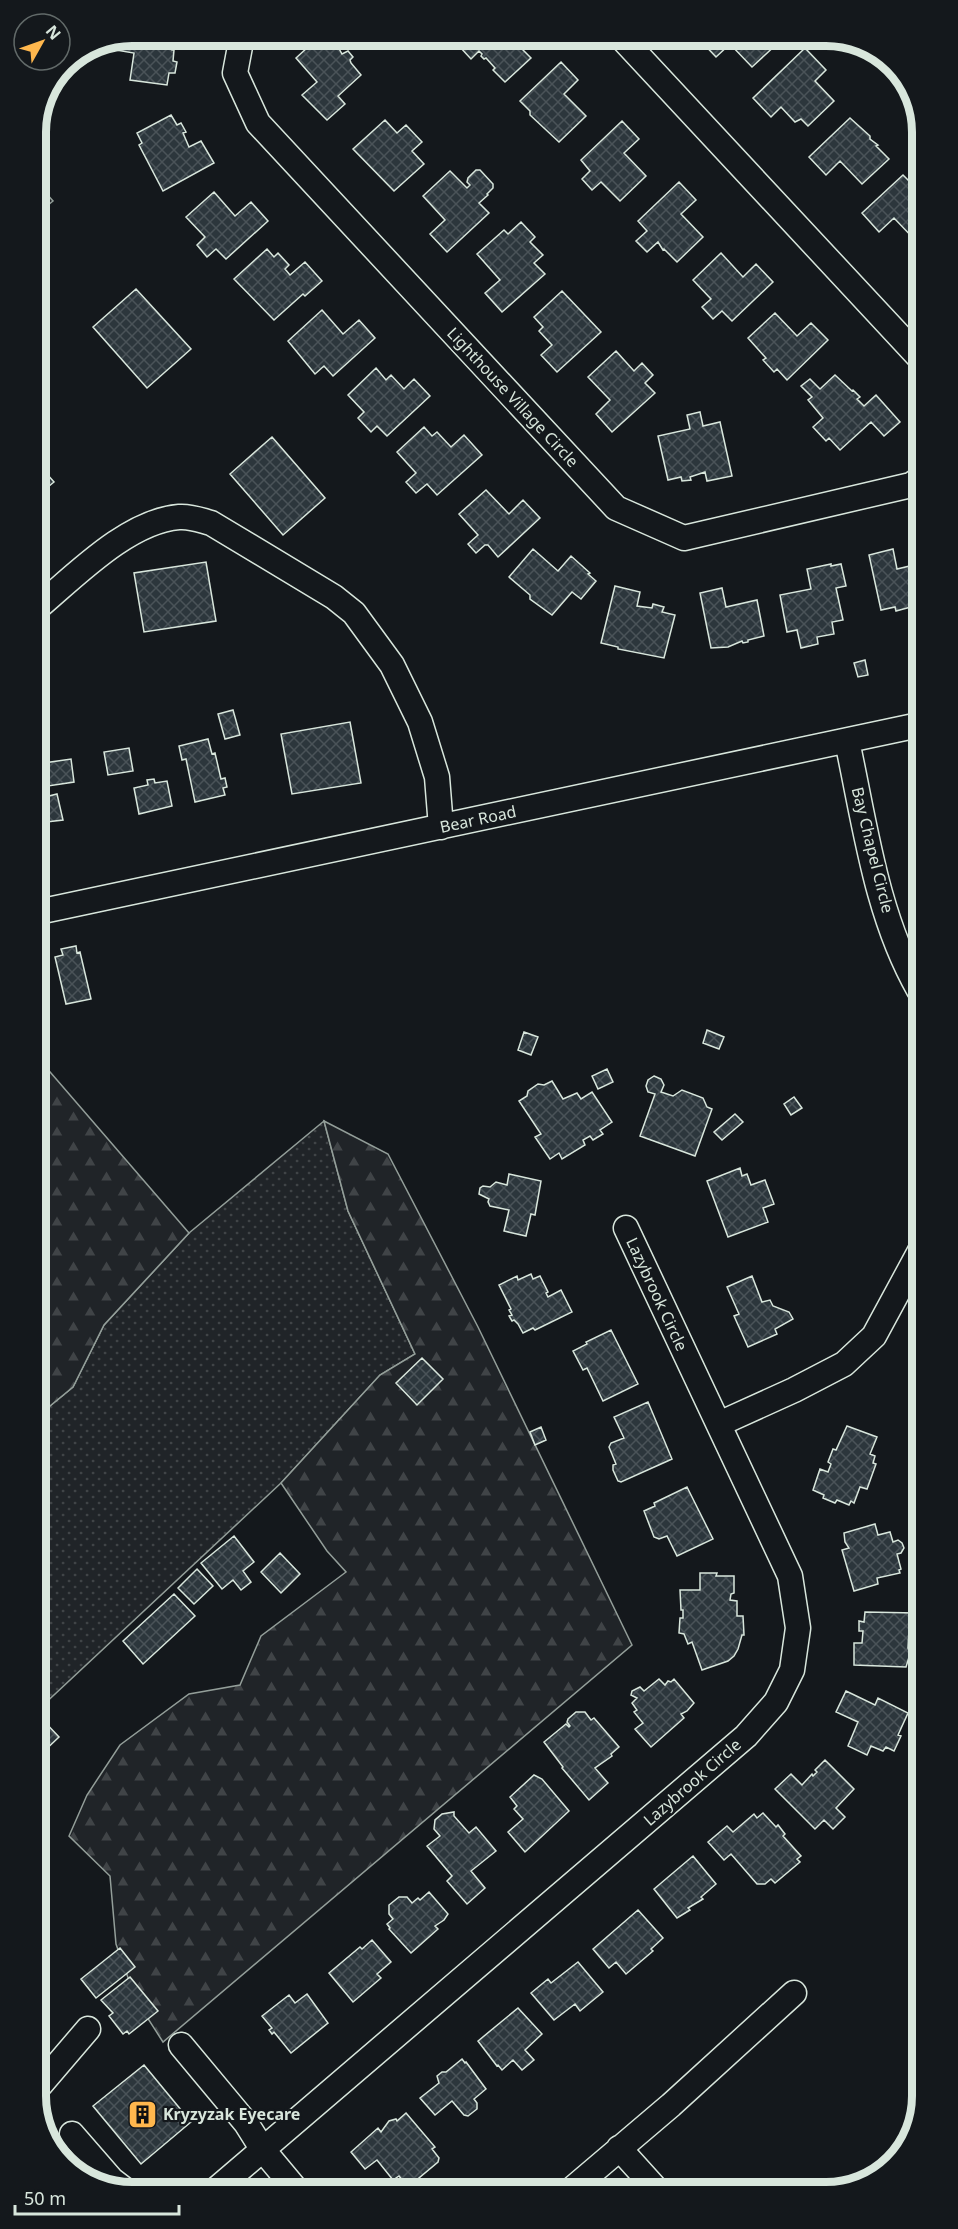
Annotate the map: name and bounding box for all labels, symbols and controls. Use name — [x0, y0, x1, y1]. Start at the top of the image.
north arrow — [12, 12, 72, 72]
text: N — [41, 20, 66, 44]
street label: Lighthouse Village Circle — [442, 322, 584, 472]
street label: Bay Chapel Circle — [847, 785, 899, 915]
street label: Bear Road — [438, 800, 518, 838]
street label: Lazybrook Circle — [621, 1234, 693, 1354]
street label: Lazybrook Circle — [639, 1733, 745, 1831]
building icon: Kryzyzak Eyecare — [126, 2098, 158, 2130]
place label: Kryzyzak Eyecare — [163, 2103, 300, 2125]
scale bar — [15, 2178, 178, 2216]
text: 50 m — [24, 2186, 66, 2210]

